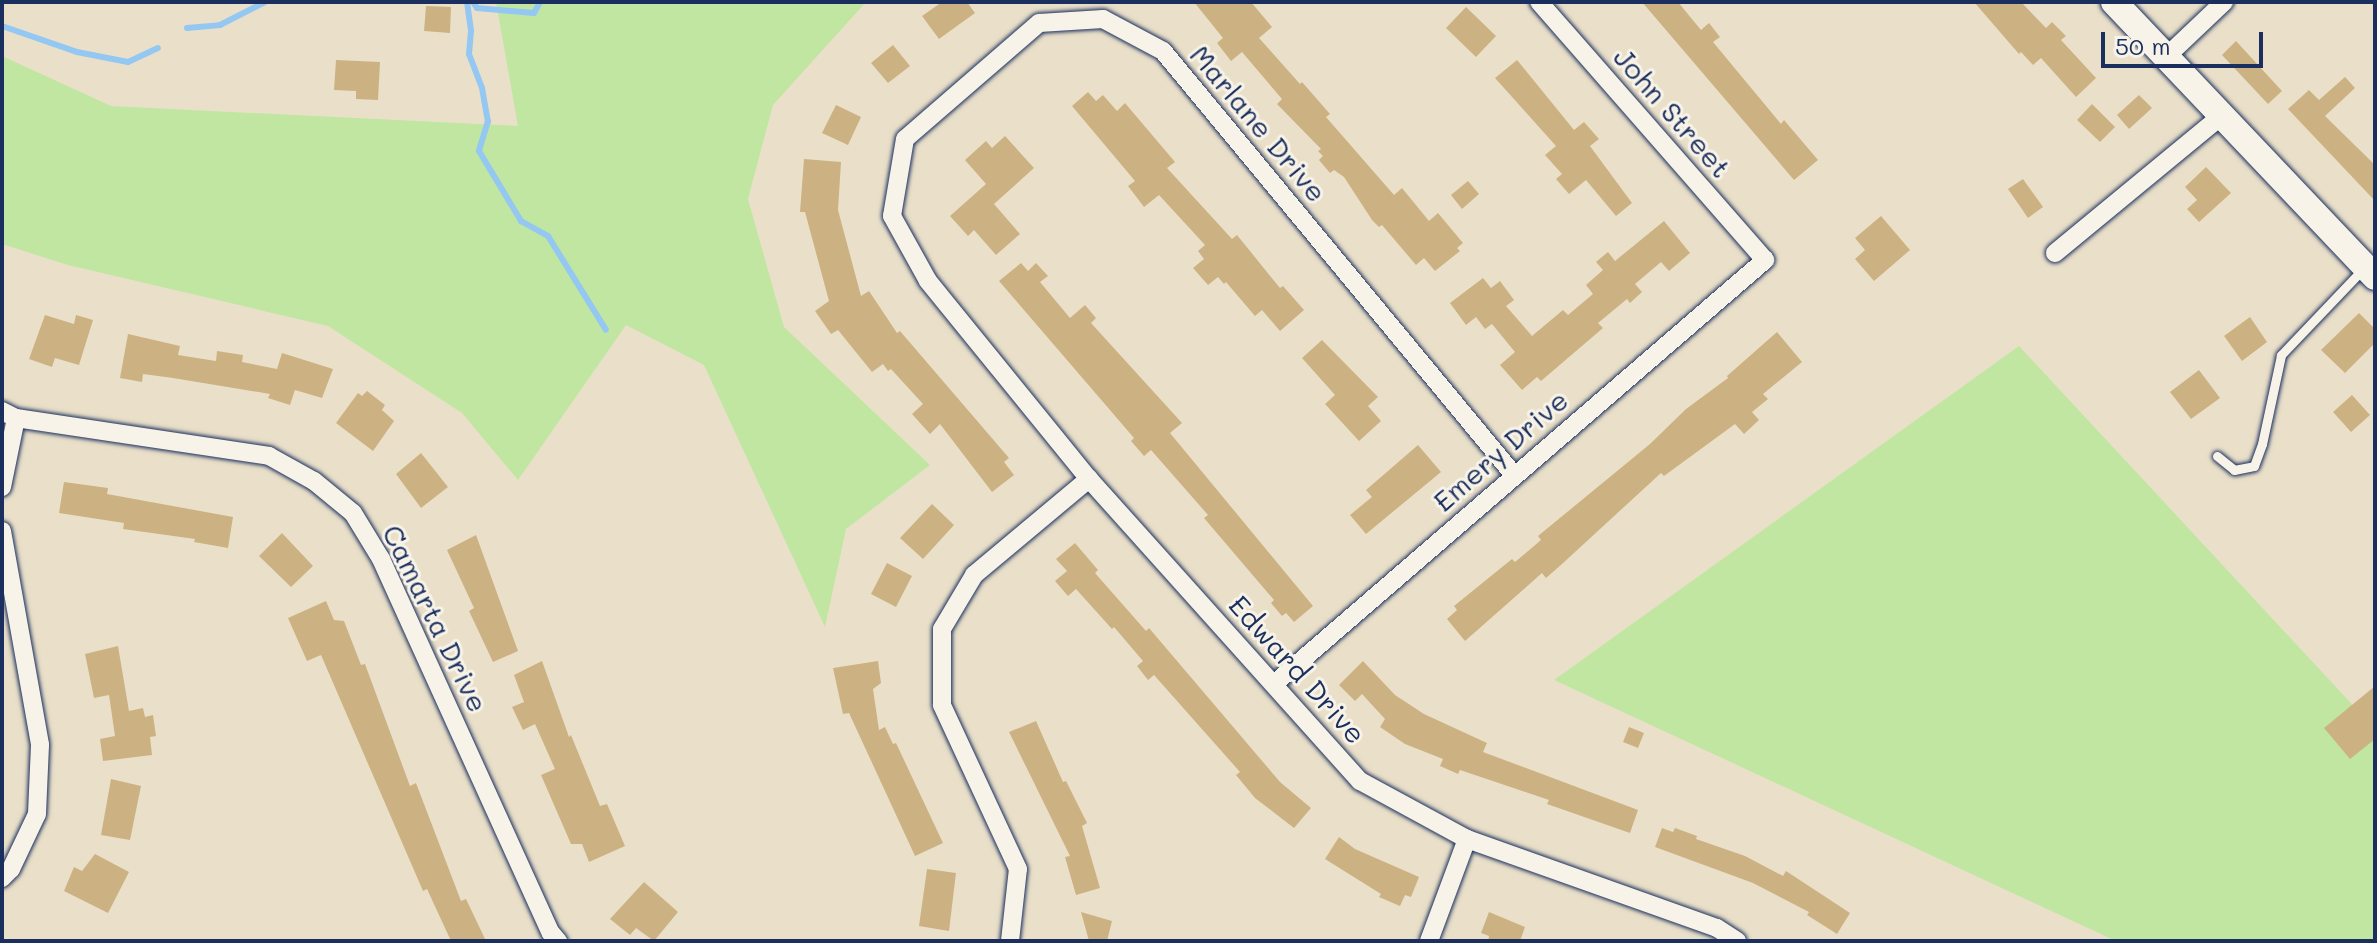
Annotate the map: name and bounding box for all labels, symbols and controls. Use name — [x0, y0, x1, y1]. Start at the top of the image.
scale bar — [2105, 16, 2267, 66]
text: 50 m — [2115, 30, 2171, 61]
street label: Marlane Drive — [1184, 38, 1334, 208]
street label: John Street — [1607, 40, 1739, 184]
street label: Emery Drive — [1426, 382, 1574, 518]
street label: Camarta Drive — [376, 519, 496, 717]
street label: Edward Drive — [1223, 588, 1373, 750]

